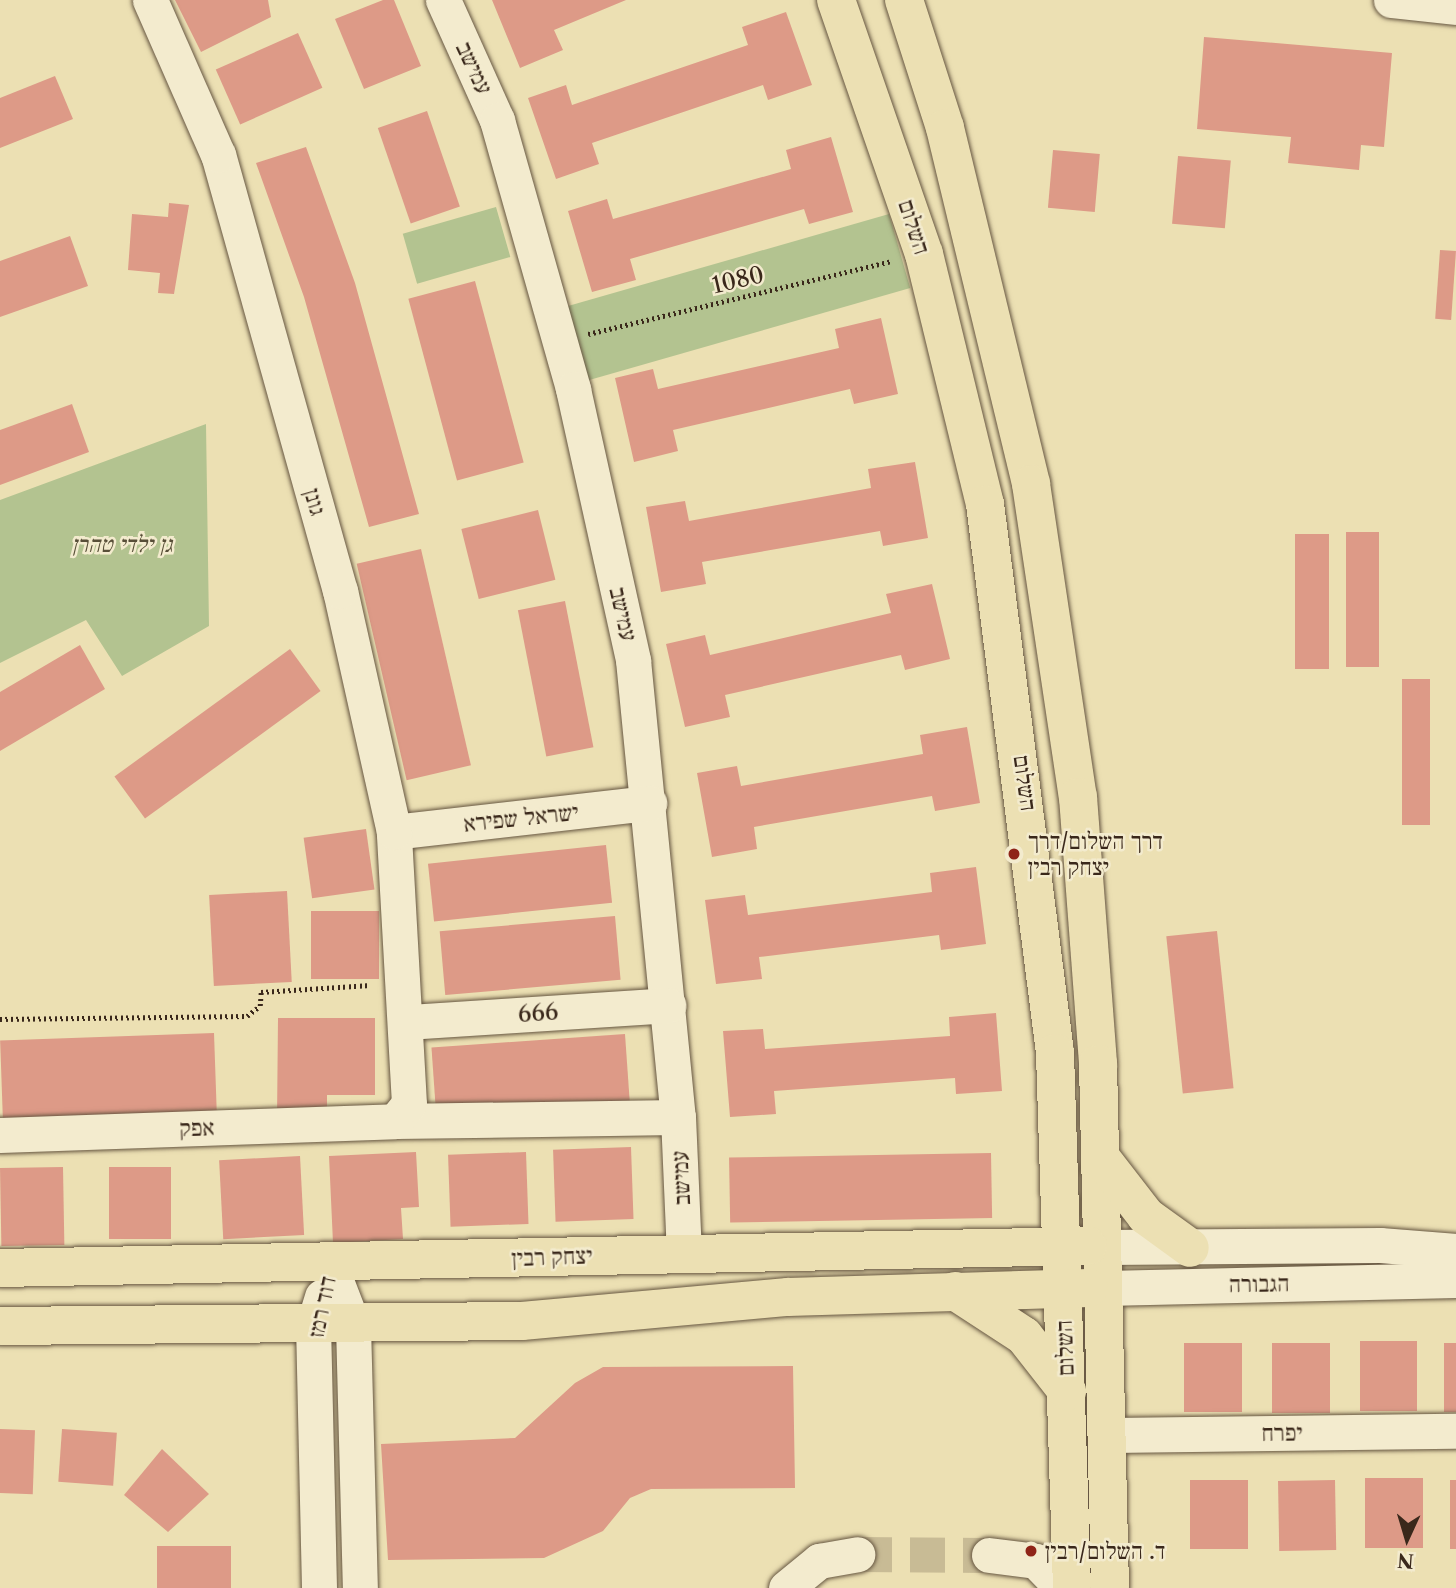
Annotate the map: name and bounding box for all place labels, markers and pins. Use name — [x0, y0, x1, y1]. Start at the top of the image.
place label: דרך השלום/דרך יצחק רבין — [1028, 827, 1163, 881]
marker: דרך השלום/דרך יצחק רבין — [1006, 846, 1022, 862]
place label: ד. השלום/רבין — [1045, 1537, 1165, 1565]
marker: ד. השלום/רבין — [1023, 1543, 1039, 1559]

